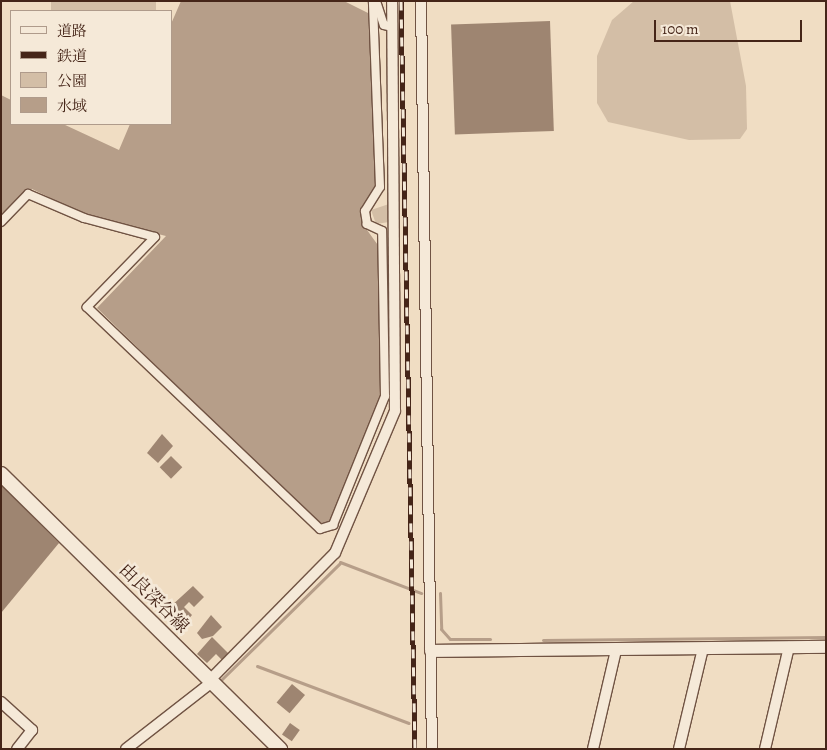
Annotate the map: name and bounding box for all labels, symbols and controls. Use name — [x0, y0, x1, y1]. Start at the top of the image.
legend — [10, 10, 172, 125]
scale bar — [657, 10, 804, 42]
text: 100 m — [662, 19, 699, 39]
text: 道路 — [57, 21, 87, 41]
text: 鉄道 — [57, 46, 87, 66]
text: 公園 — [57, 71, 87, 91]
text: 水域 — [57, 96, 87, 116]
street label: 由良深谷線 — [115, 559, 193, 637]

